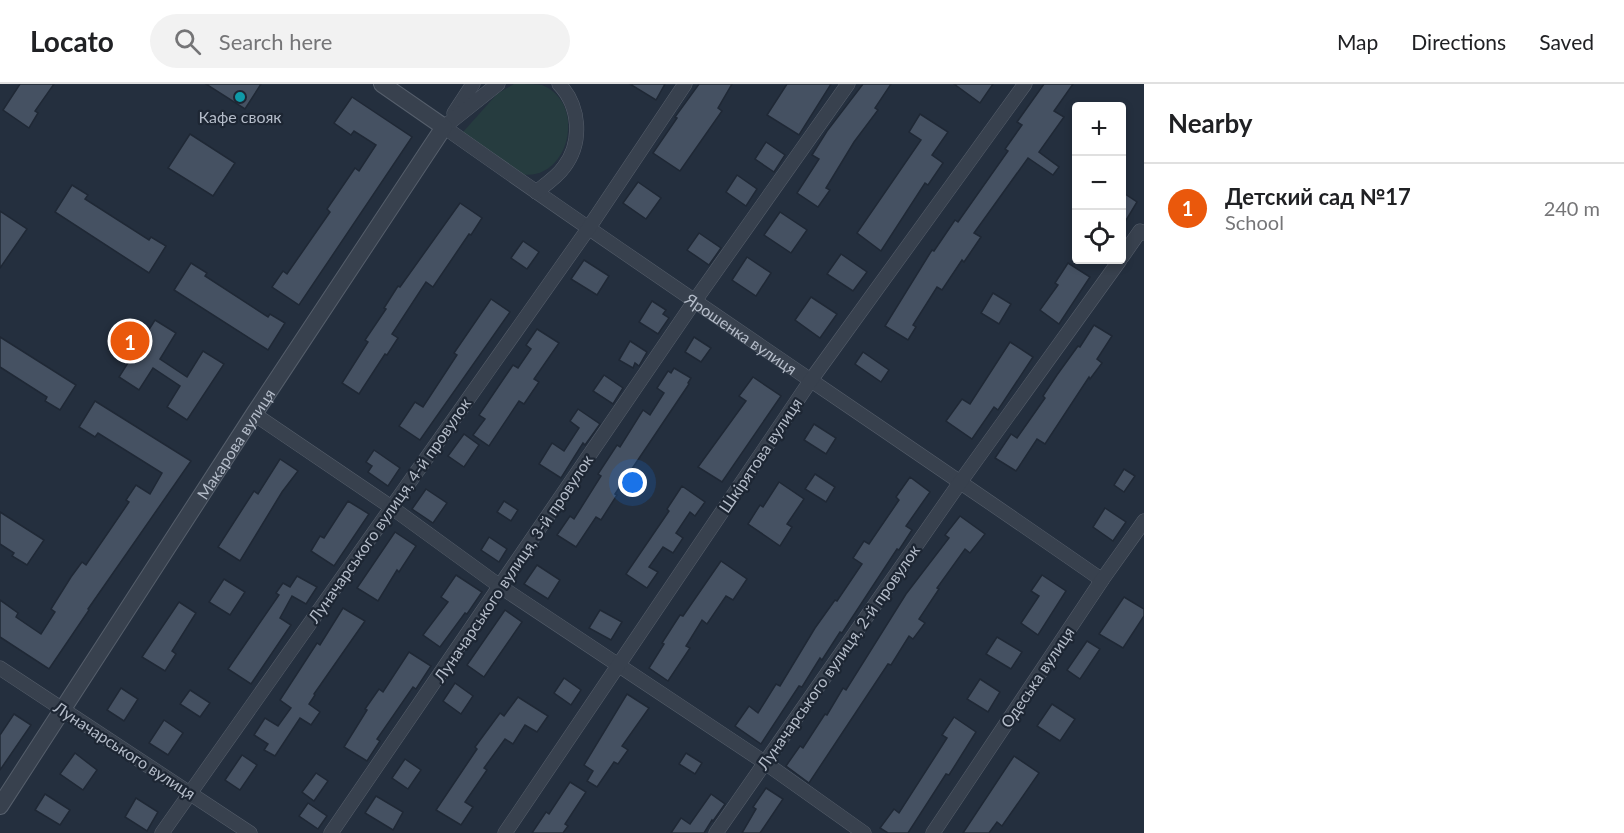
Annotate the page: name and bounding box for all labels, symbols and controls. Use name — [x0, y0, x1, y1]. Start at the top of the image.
search box — [150, 14, 570, 68]
text: Locato — [30, 24, 114, 58]
icon: search — [171, 25, 204, 58]
text: Search here — [219, 28, 332, 55]
text: Map — [1337, 29, 1378, 54]
text: Directions — [1411, 29, 1506, 54]
text: Saved — [1539, 29, 1594, 54]
marker: Кафе свояк — [233, 90, 247, 104]
map controls — [1072, 102, 1126, 264]
button: + — [1072, 102, 1126, 156]
place label: Кафе свояк — [198, 107, 282, 126]
text: Nearby — [1168, 107, 1253, 139]
button: − — [1072, 156, 1126, 210]
text: Детский сад №17 — [1225, 183, 1411, 210]
text: 1 — [1182, 196, 1193, 220]
text: 240 m — [1544, 196, 1600, 220]
button: locate — [1072, 210, 1126, 264]
text: School — [1225, 210, 1284, 234]
street label: Ярошенка вулиця — [681, 288, 801, 378]
pin: 1 — [110, 318, 150, 364]
street label: Макарова вулиця — [192, 385, 278, 502]
street label: Луначарського вулиця, 4-й провулок — [303, 393, 475, 627]
street label: Шкірятова вулиця — [715, 394, 805, 516]
street label: Луначарського вулиця, 3-й провулок — [429, 450, 597, 686]
your location — [618, 468, 647, 497]
street label: Луначарського вулиця, 2-й провулок — [752, 540, 924, 774]
street label: Одеська вулиця — [996, 623, 1078, 731]
street label: Луначарського вулиця — [50, 697, 199, 803]

